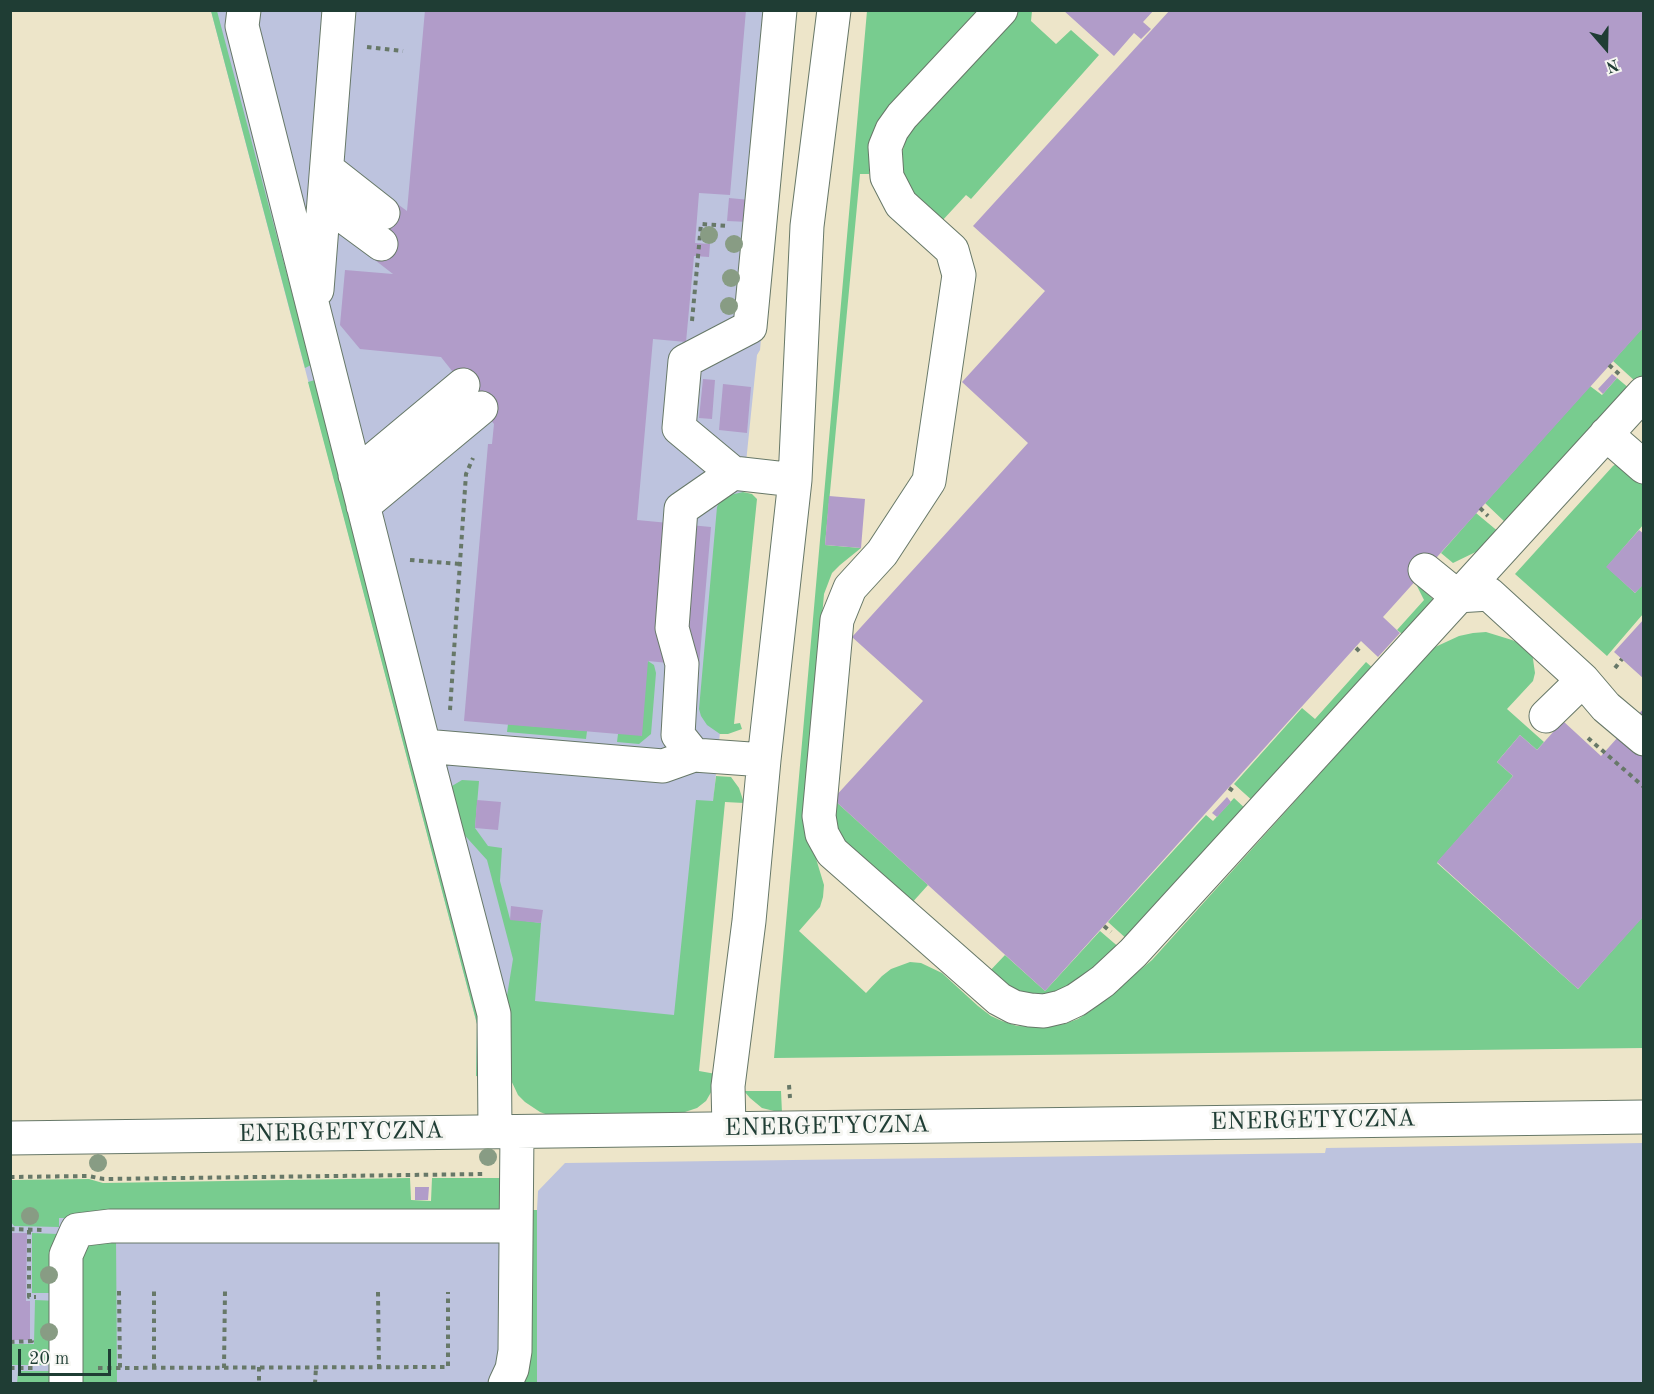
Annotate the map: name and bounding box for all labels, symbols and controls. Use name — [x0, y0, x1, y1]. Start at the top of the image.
north arrow — [1576, 18, 1636, 78]
text: N — [1604, 55, 1621, 75]
street label: ENERGETYCZNA — [1210, 1105, 1416, 1137]
street label: ENERGETYCZNA — [724, 1111, 930, 1143]
street label: ENERGETYCZNA — [238, 1117, 444, 1149]
scale bar — [21, 1337, 114, 1375]
text: 20 m — [29, 1350, 69, 1368]

